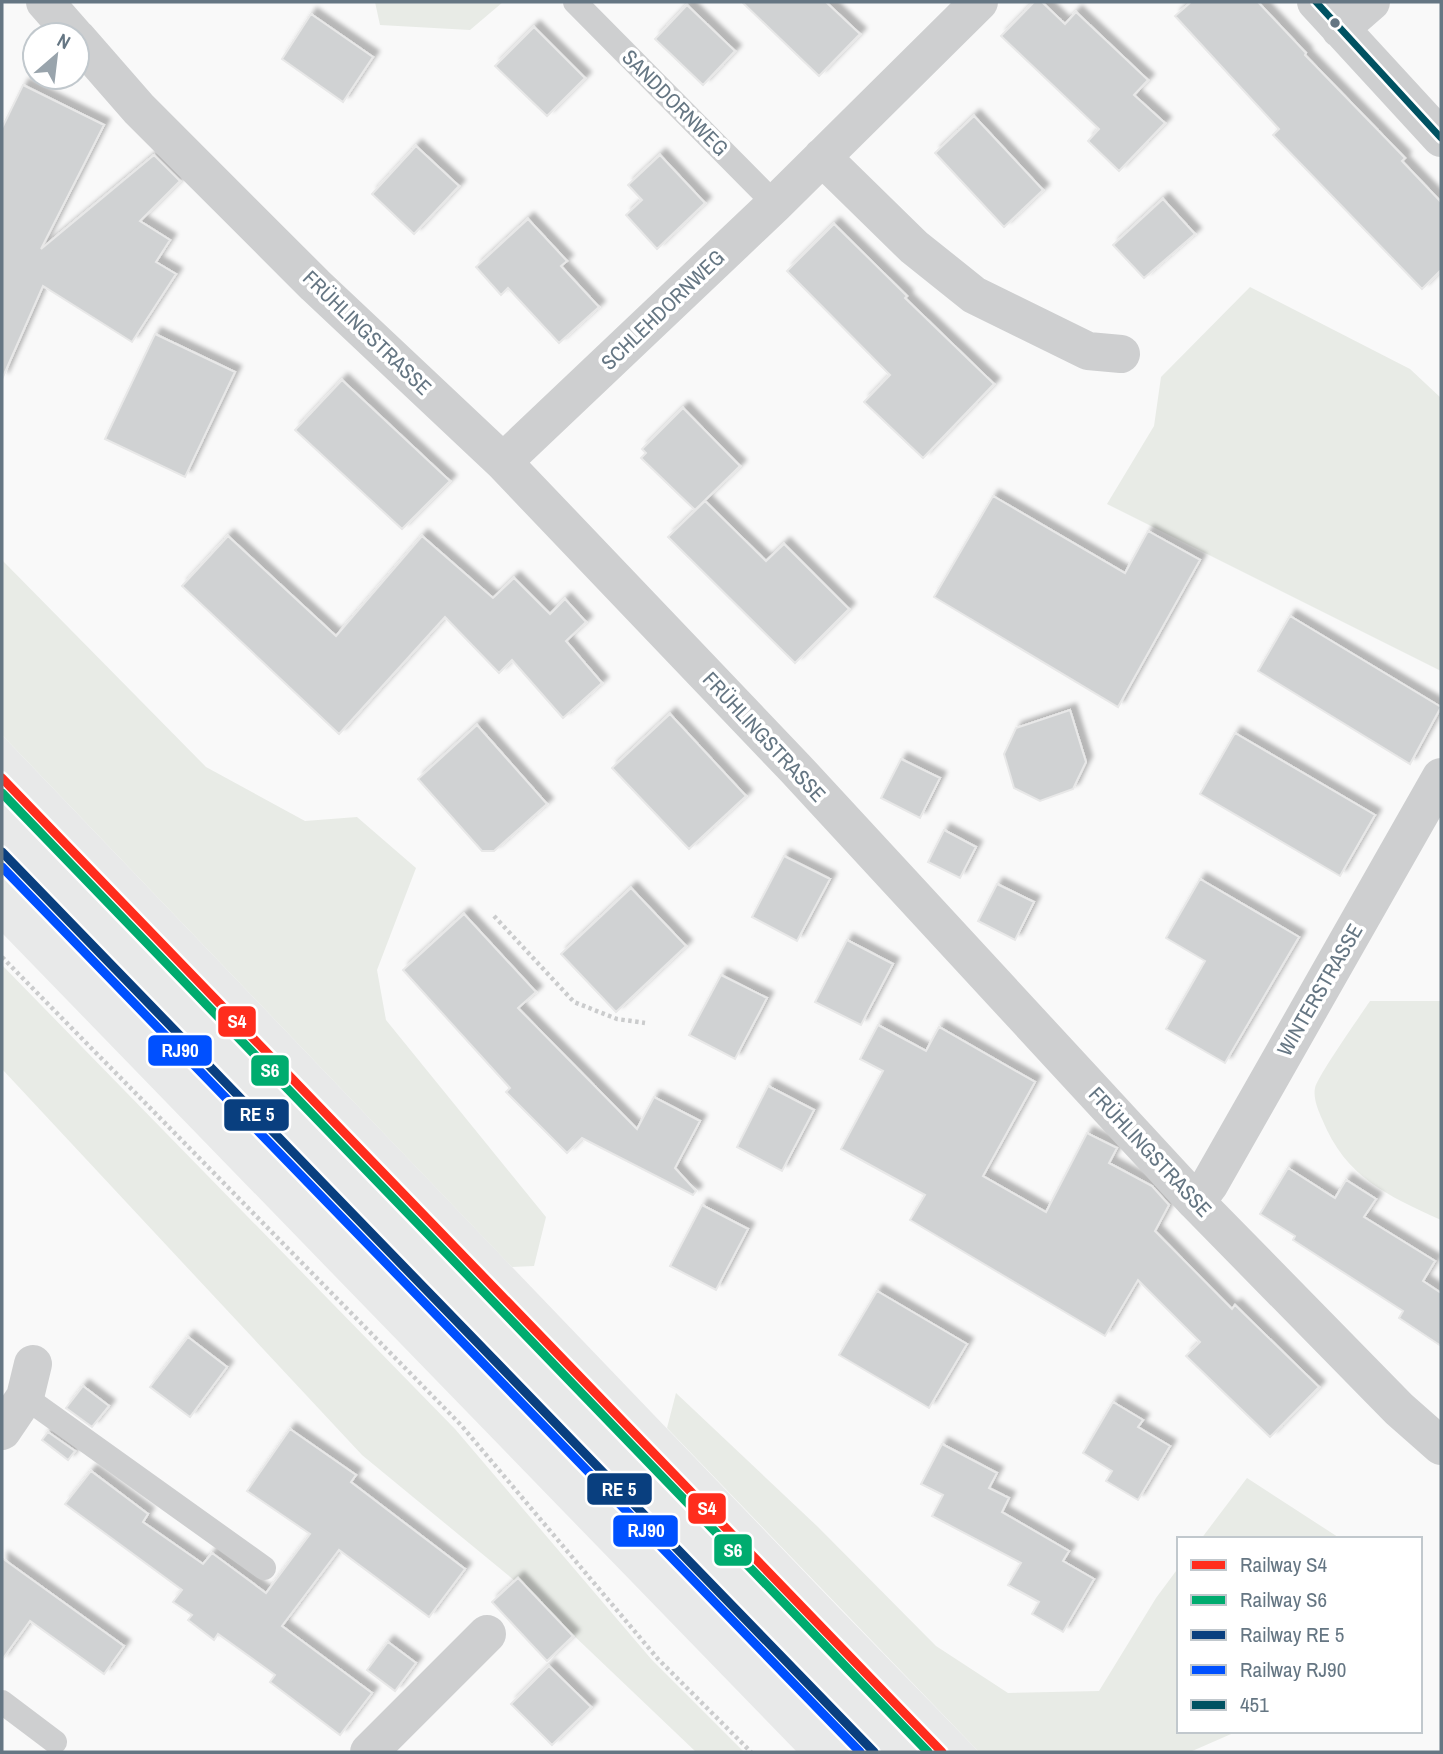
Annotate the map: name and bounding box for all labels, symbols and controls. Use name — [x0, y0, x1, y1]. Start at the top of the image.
unlabelled marker — [1328, 16, 1342, 30]
north arrow — [21, 21, 91, 91]
text: N — [53, 27, 75, 55]
street label: SANDDORNWEG — [616, 43, 735, 162]
street label: SCHLEHDORNWEG — [594, 243, 731, 376]
street label: FRÜHLINGSTRASSE — [297, 264, 438, 402]
street label: FRÜHLINGSTRASSE — [696, 665, 832, 808]
street label: WINTERSTRASSE — [1270, 918, 1369, 1061]
line badge: S4 — [217, 1005, 257, 1038]
text: S4 — [227, 1008, 247, 1034]
line badge: RJ90 — [147, 1034, 213, 1067]
text: RJ90 — [161, 1037, 199, 1063]
line badge: S6 — [250, 1054, 290, 1087]
text: S6 — [260, 1057, 280, 1083]
street label: FRÜHLINGSTRASSE — [1082, 1080, 1218, 1223]
line badge: RE 5 — [223, 1098, 290, 1132]
text: RE 5 — [240, 1101, 275, 1127]
line badge: RE 5 — [586, 1472, 653, 1506]
text: RE 5 — [602, 1476, 637, 1502]
line badge: S4 — [687, 1492, 727, 1525]
text: S4 — [697, 1495, 717, 1521]
line badge: RJ90 — [612, 1514, 679, 1548]
text: RJ90 — [627, 1517, 665, 1543]
line badge: S6 — [713, 1533, 753, 1567]
text: S6 — [723, 1537, 743, 1563]
legend — [1177, 1537, 1422, 1733]
text: Railway S4 — [1240, 1550, 1328, 1579]
text: Railway S6 — [1240, 1585, 1327, 1614]
text: Railway RE 5 — [1240, 1620, 1344, 1649]
text: Railway RJ90 — [1240, 1655, 1346, 1684]
text: 451 — [1240, 1690, 1269, 1719]

